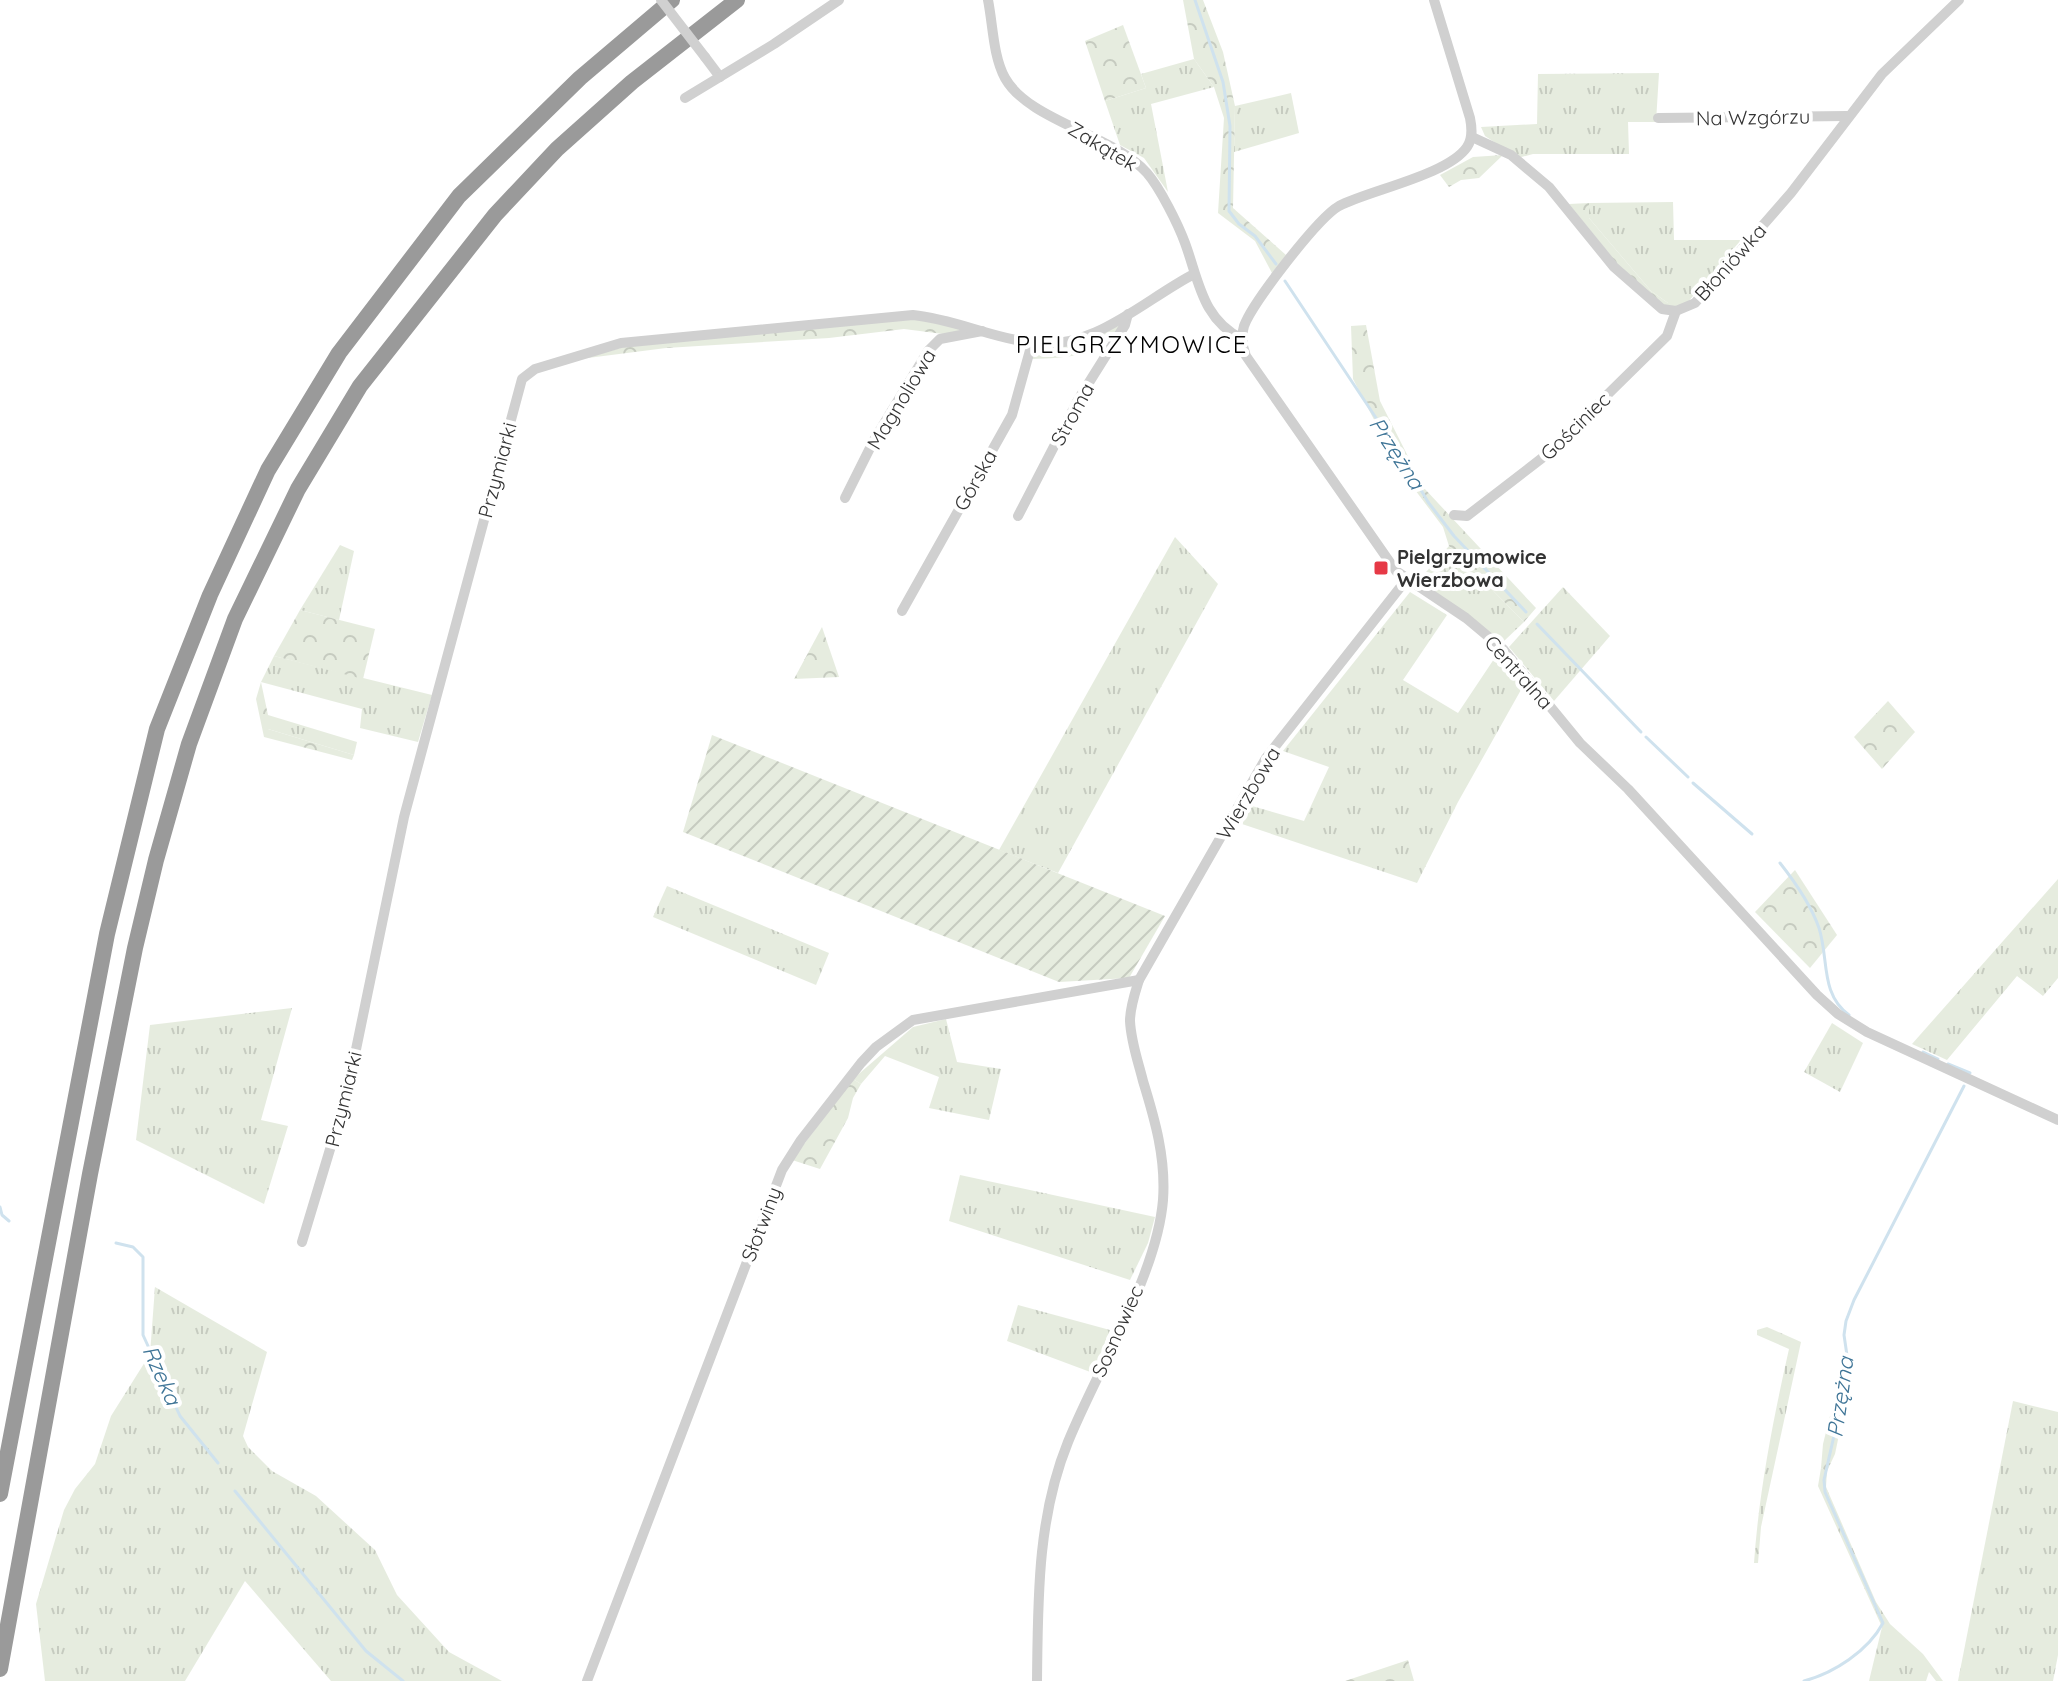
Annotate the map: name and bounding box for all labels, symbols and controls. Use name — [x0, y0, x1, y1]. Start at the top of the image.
street label: Na Wzgórzu — [1696, 104, 1810, 130]
street label: Zakątek — [1064, 116, 1142, 176]
street label: Błoniówka — [1689, 218, 1771, 306]
district label: PIELGRZYMOWICE — [1016, 329, 1248, 359]
street label: Magnoliowa — [861, 344, 941, 454]
street label: Stroma — [1045, 378, 1099, 450]
street label: Gościniec — [1535, 387, 1615, 465]
water label: Przężna — [1363, 411, 1432, 496]
street label: Przymiarki — [472, 419, 522, 521]
street label: Górska — [948, 445, 1002, 515]
place label: Pielgrzymowice Wierzbowa — [1397, 544, 1547, 592]
marker: Pielgrzymowice Wierzbowa — [1372, 559, 1390, 577]
street label: Centralna — [1479, 630, 1559, 714]
street label: Wierzbowa — [1211, 742, 1285, 844]
street label: Przymiarki — [319, 1048, 367, 1150]
street label: Słotwiny — [735, 1183, 787, 1265]
street label: Sosnowiec — [1086, 1281, 1148, 1381]
water label: Rzeka — [136, 1341, 188, 1411]
water label: Przężna — [1821, 1353, 1860, 1439]

